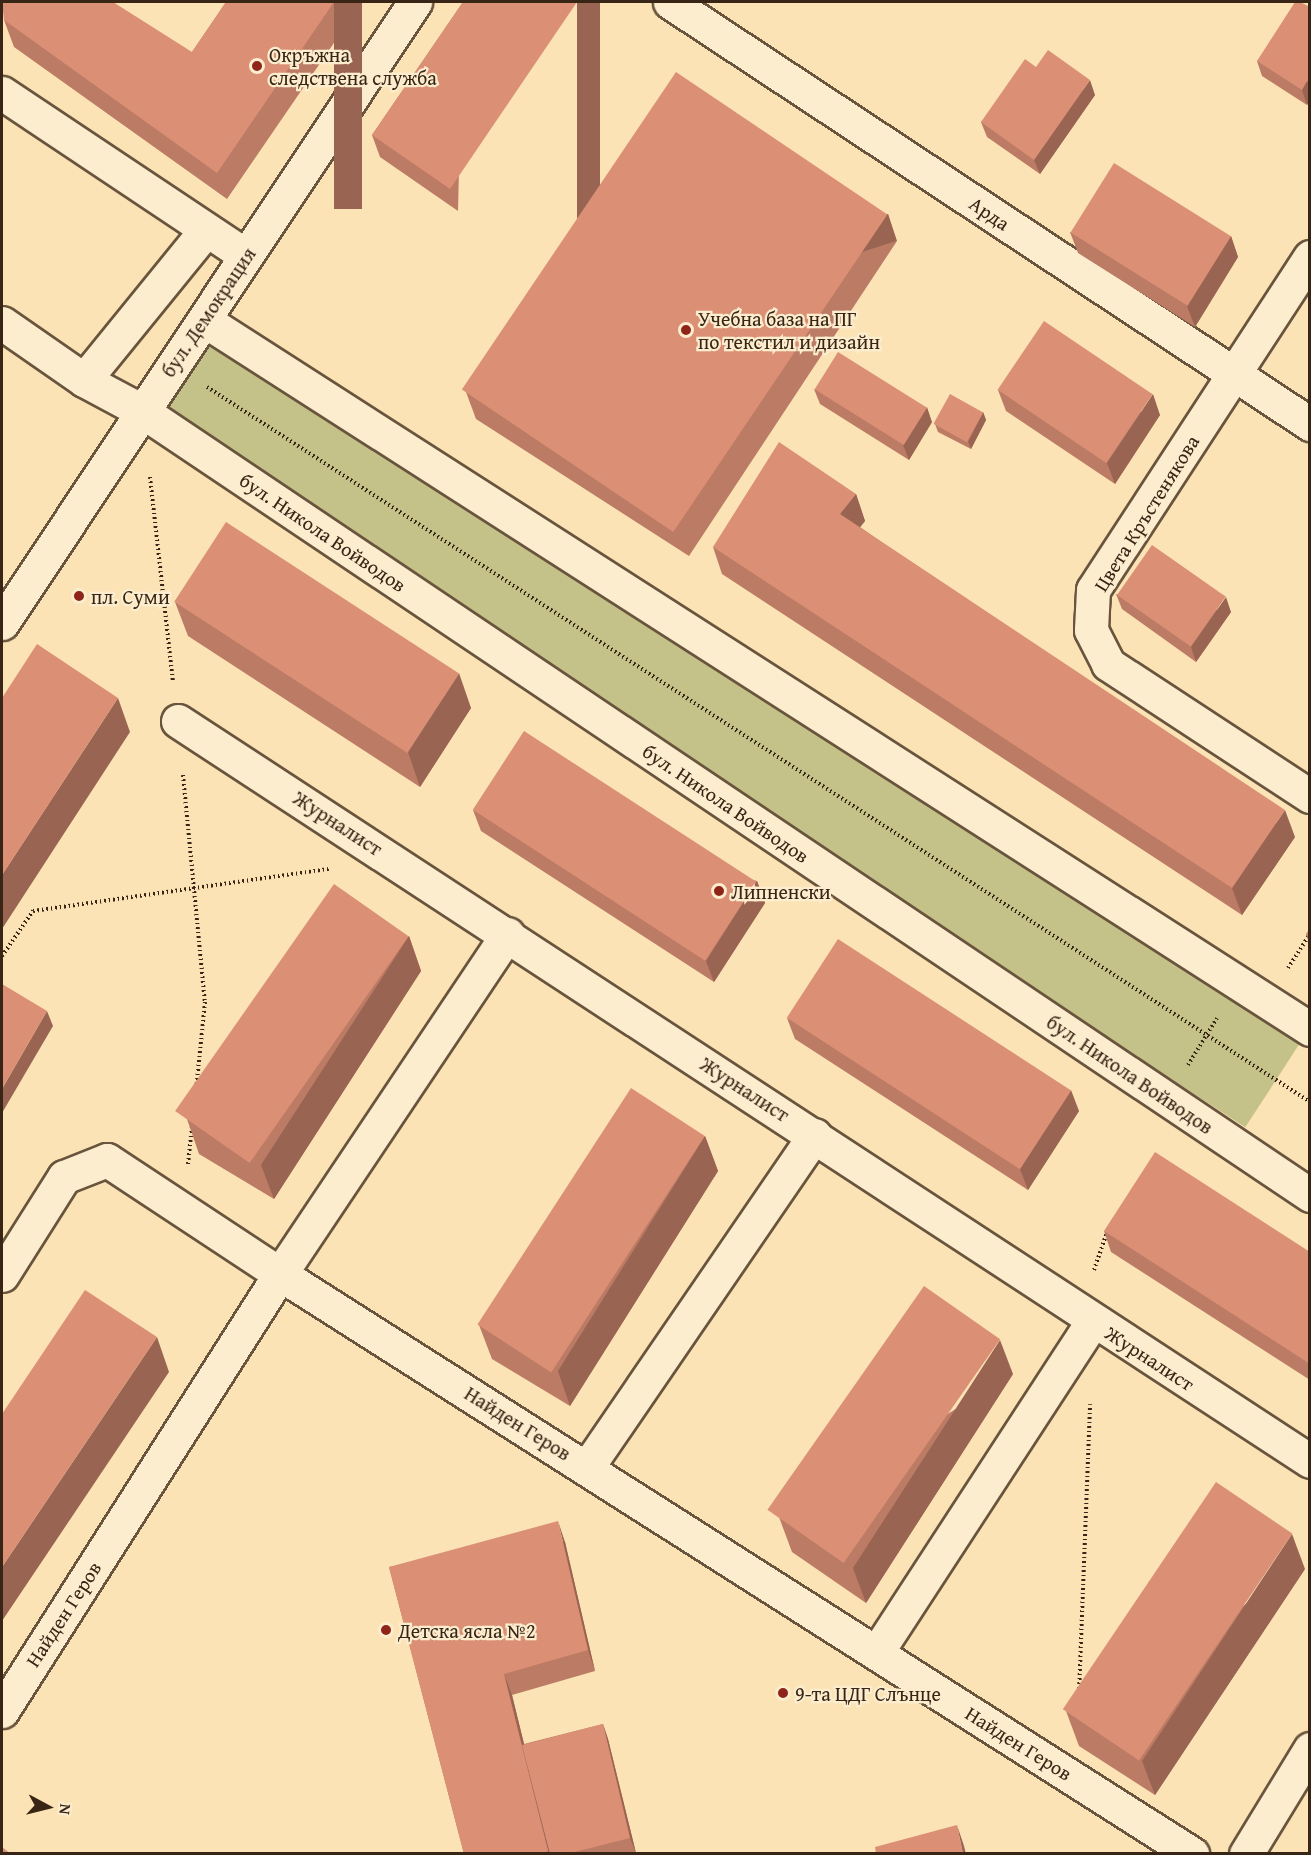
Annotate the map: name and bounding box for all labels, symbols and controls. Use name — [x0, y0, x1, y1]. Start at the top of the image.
place label: Окръжна следствена служба — [269, 42, 437, 89]
marker: Окръжна следствена служба — [250, 59, 264, 73]
street label: Арда — [965, 191, 1015, 235]
street label: бул. Демокрация — [156, 242, 260, 382]
place label: Учебна база на ПГ по текстил и дизайн — [698, 306, 880, 353]
marker: Учебна база на ПГ по текстил и дизайн — [679, 323, 693, 337]
street label: Цвета Кръстенякова — [1088, 430, 1204, 596]
street label: бул. Никола Войводов — [235, 467, 411, 597]
place label: пл. Суми — [91, 584, 170, 608]
marker: пл. Суми — [72, 589, 86, 603]
street label: бул. Никола Войводов — [638, 738, 814, 868]
street label: Журналист — [289, 785, 387, 861]
place label: Липненски — [731, 879, 831, 903]
marker: Липненски — [712, 884, 726, 898]
street label: бул. Никола Войводов — [1042, 1009, 1218, 1139]
street label: Журналист — [696, 1051, 794, 1127]
street label: Журналист — [1101, 1320, 1199, 1396]
street label: Найден Геров — [460, 1381, 576, 1465]
street label: Найден Геров — [20, 1557, 106, 1671]
place label: Детска ясла №2 — [398, 1618, 536, 1642]
marker: Детска ясла №2 — [379, 1623, 393, 1637]
place label: 9-та ЦДГ Слънце — [795, 1681, 941, 1705]
marker: 9-та ЦДГ Слънце — [776, 1686, 790, 1700]
street label: Найден Геров — [961, 1701, 1077, 1785]
north arrow — [18, 1777, 78, 1837]
text: N — [53, 1802, 78, 1816]

